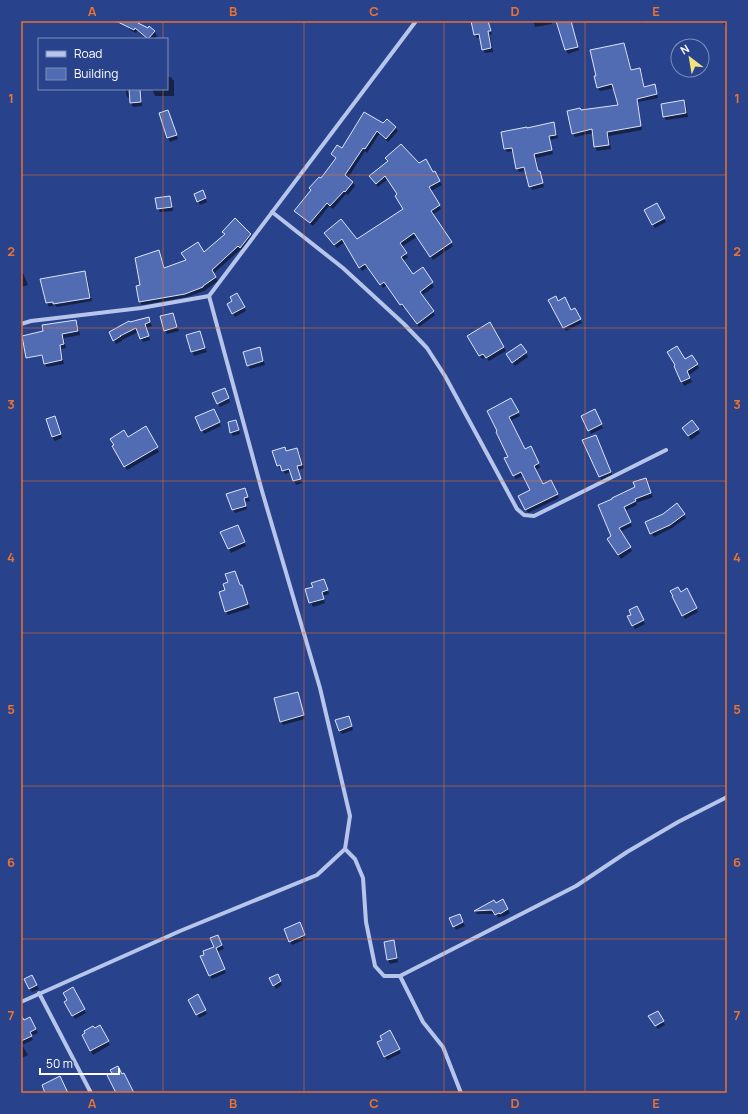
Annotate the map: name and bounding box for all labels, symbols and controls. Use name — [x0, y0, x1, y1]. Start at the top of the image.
text: A — [88, 2, 97, 20]
text: B — [229, 2, 237, 20]
text: C — [369, 2, 379, 20]
text: D — [510, 2, 520, 20]
text: E — [652, 2, 660, 20]
legend — [38, 38, 168, 90]
north arrow — [670, 38, 710, 78]
text: N — [677, 40, 692, 57]
text: Road — [74, 45, 102, 62]
text: Building — [74, 65, 118, 82]
text: 1 — [8, 89, 14, 107]
text: 1 — [734, 89, 740, 107]
text: 2 — [7, 242, 15, 260]
text: 2 — [733, 242, 741, 260]
text: 3 — [7, 395, 15, 413]
text: 3 — [733, 395, 741, 413]
text: 4 — [7, 548, 15, 566]
text: 4 — [733, 548, 741, 566]
text: 5 — [7, 700, 15, 718]
text: 5 — [733, 700, 741, 718]
text: 6 — [7, 853, 15, 871]
text: 6 — [733, 853, 741, 871]
text: 7 — [8, 1006, 15, 1024]
text: 7 — [734, 1006, 741, 1024]
scale bar — [40, 1050, 119, 1076]
text: 50 m — [46, 1055, 73, 1072]
text: A — [88, 1094, 97, 1112]
text: B — [229, 1094, 237, 1112]
text: C — [369, 1094, 379, 1112]
text: D — [510, 1094, 520, 1112]
text: E — [652, 1094, 660, 1112]

